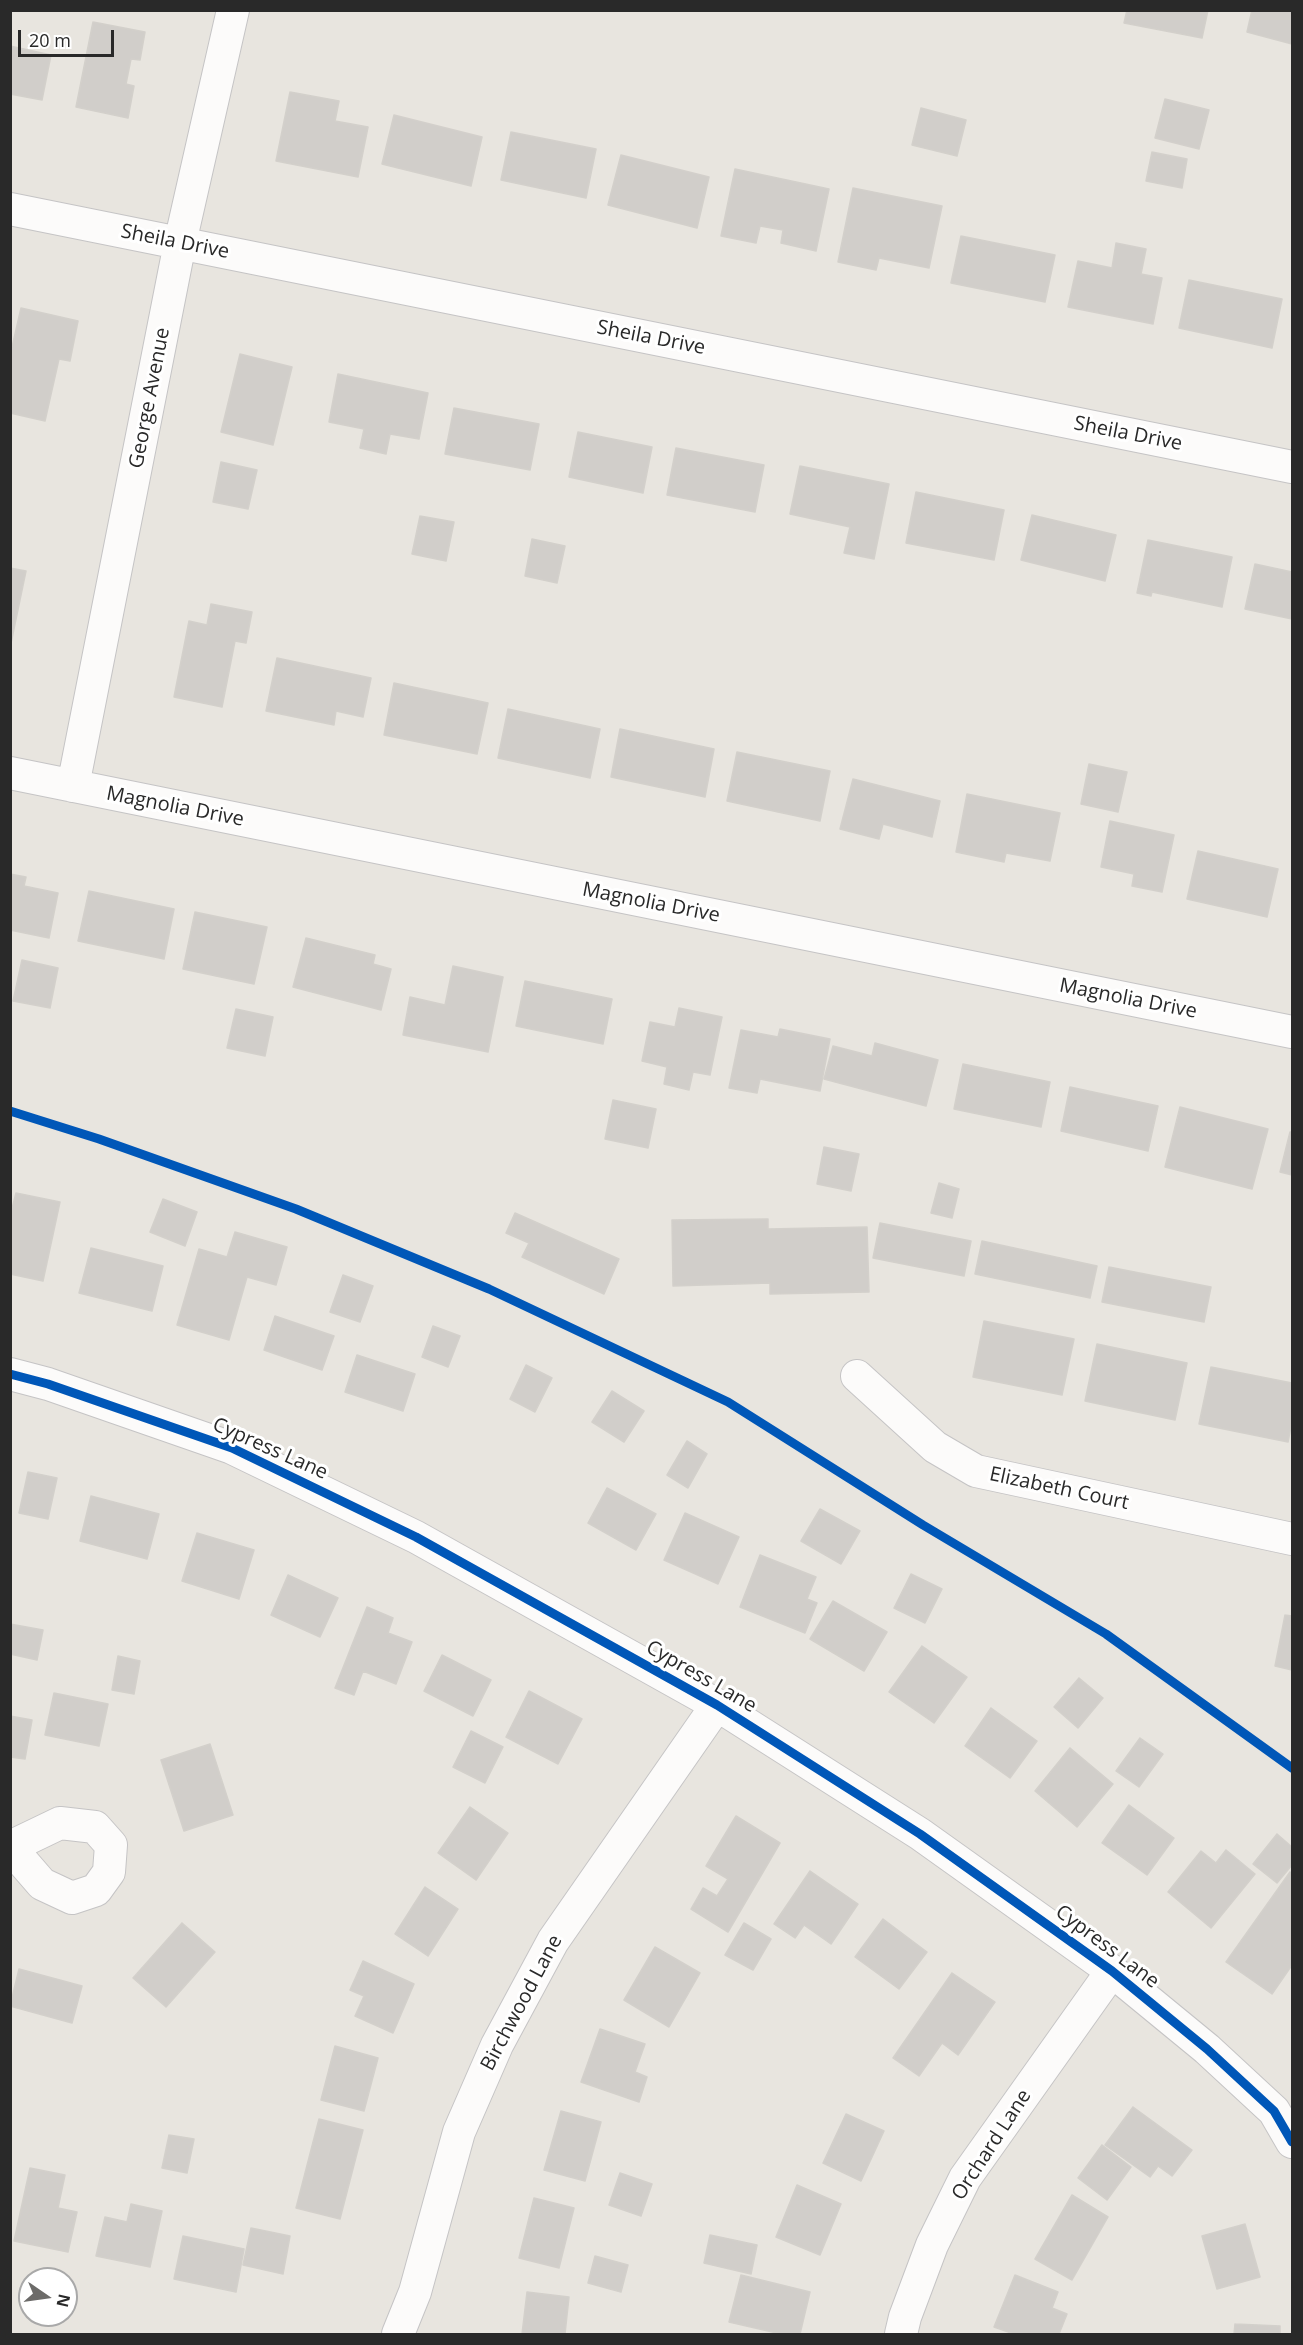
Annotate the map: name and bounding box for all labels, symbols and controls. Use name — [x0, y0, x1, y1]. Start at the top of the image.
scale bar — [21, 18, 117, 56]
text: 20 m — [29, 28, 71, 52]
street label: Sheila Drive — [119, 220, 231, 264]
street label: Sheila Drive — [595, 316, 707, 360]
street label: George Avenue — [125, 326, 175, 470]
street label: Sheila Drive — [1072, 412, 1184, 456]
street label: Magnolia Drive — [104, 782, 246, 832]
street label: Magnolia Drive — [580, 878, 722, 928]
street label: Magnolia Drive — [1057, 974, 1199, 1024]
street label: Cypress Lane — [209, 1413, 331, 1485]
street label: Elizabeth Court — [987, 1463, 1131, 1515]
street label: Cypress Lane — [641, 1636, 761, 1718]
street label: Cypress Lane — [1050, 1900, 1164, 1994]
street label: Birchwood Lane — [476, 1931, 568, 2075]
street label: Orchard Lane — [947, 2085, 1037, 2205]
north arrow — [18, 2267, 78, 2327]
text: N — [51, 2292, 76, 2309]

